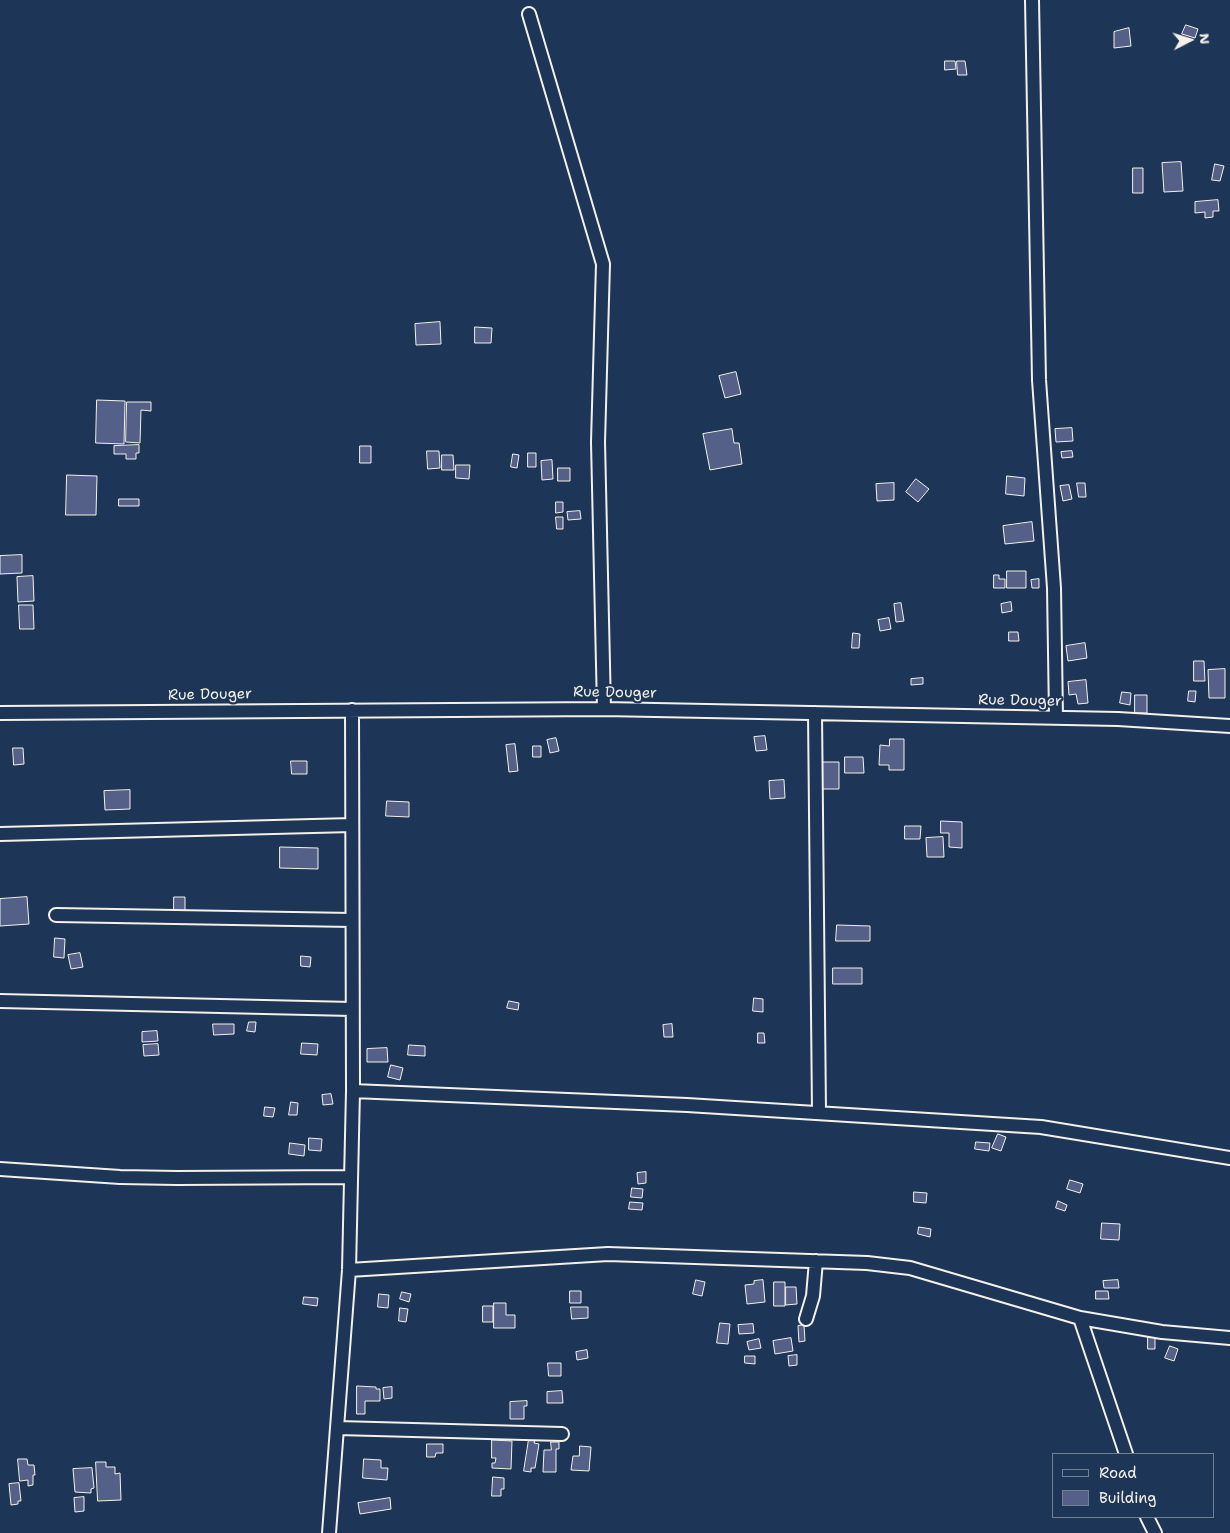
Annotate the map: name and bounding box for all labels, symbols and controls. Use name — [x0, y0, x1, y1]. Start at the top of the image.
north arrow — [1165, 15, 1215, 65]
text: N — [1195, 32, 1214, 45]
street label: Rue Douger — [573, 683, 657, 703]
street label: Rue Douger — [168, 685, 252, 705]
street label: Rue Douger — [978, 691, 1062, 711]
legend — [1052, 1453, 1215, 1518]
text: Road — [1099, 1463, 1137, 1483]
text: Building — [1099, 1488, 1156, 1508]

